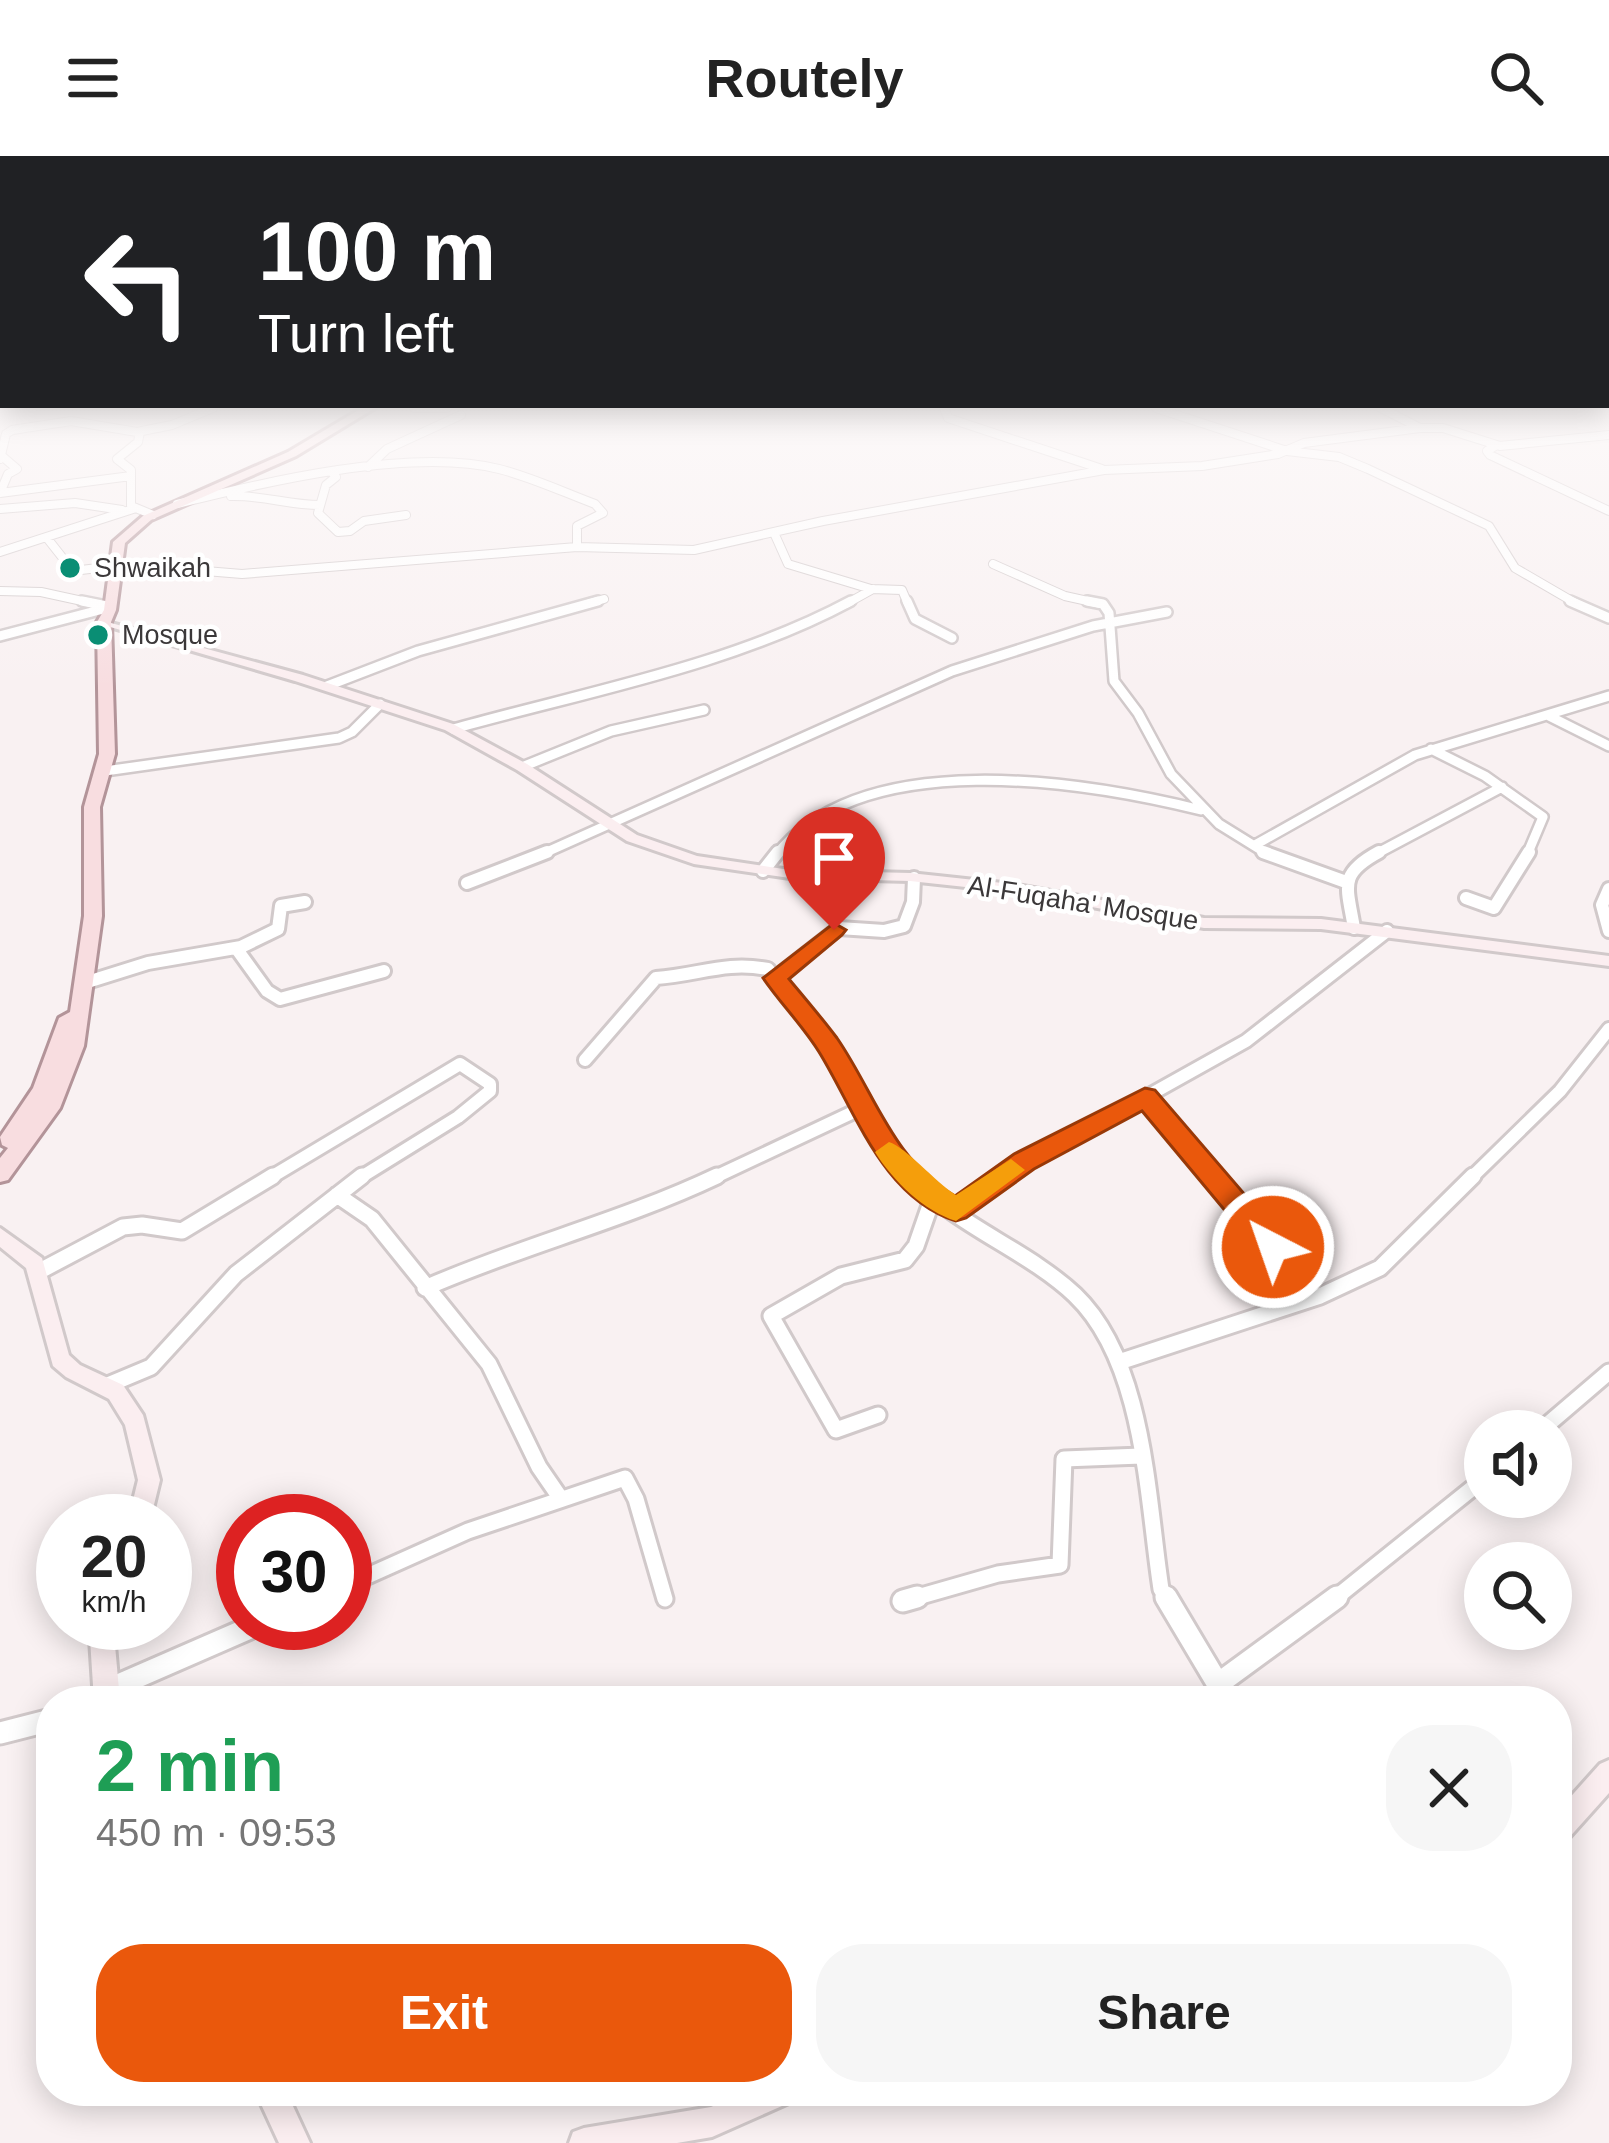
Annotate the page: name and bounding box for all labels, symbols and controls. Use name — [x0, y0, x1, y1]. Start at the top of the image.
icon: menu — [60, 45, 126, 111]
icon: search — [1483, 45, 1549, 111]
text: Routely — [705, 48, 904, 108]
icon: left — [60, 204, 216, 360]
text: 100 m — [258, 204, 496, 298]
text: Turn left — [258, 303, 454, 363]
place label: Shwaikah — [94, 553, 211, 583]
marker: Shwaikah — [57, 555, 83, 581]
place label: Mosque — [122, 620, 218, 650]
marker: Mosque — [85, 622, 111, 648]
pin — [783, 807, 885, 930]
icon: arrive — [801, 825, 867, 891]
street label: Al-Fuqaha' Mosque — [965, 870, 1201, 936]
position arrow — [1210, 1184, 1336, 1310]
map controls — [1464, 1410, 1572, 1650]
button: sound — [1464, 1410, 1572, 1518]
speed limit sign: 30 — [216, 1494, 372, 1650]
text: 20 — [81, 1523, 147, 1590]
button: search — [1464, 1542, 1572, 1650]
text: km/h — [81, 1585, 147, 1618]
button: close — [1386, 1725, 1512, 1851]
text: 2 min — [96, 1726, 284, 1806]
text: 450 m · 09:53 — [96, 1811, 337, 1854]
button: Exit — [96, 1944, 792, 2082]
button: Share — [816, 1944, 1512, 2082]

